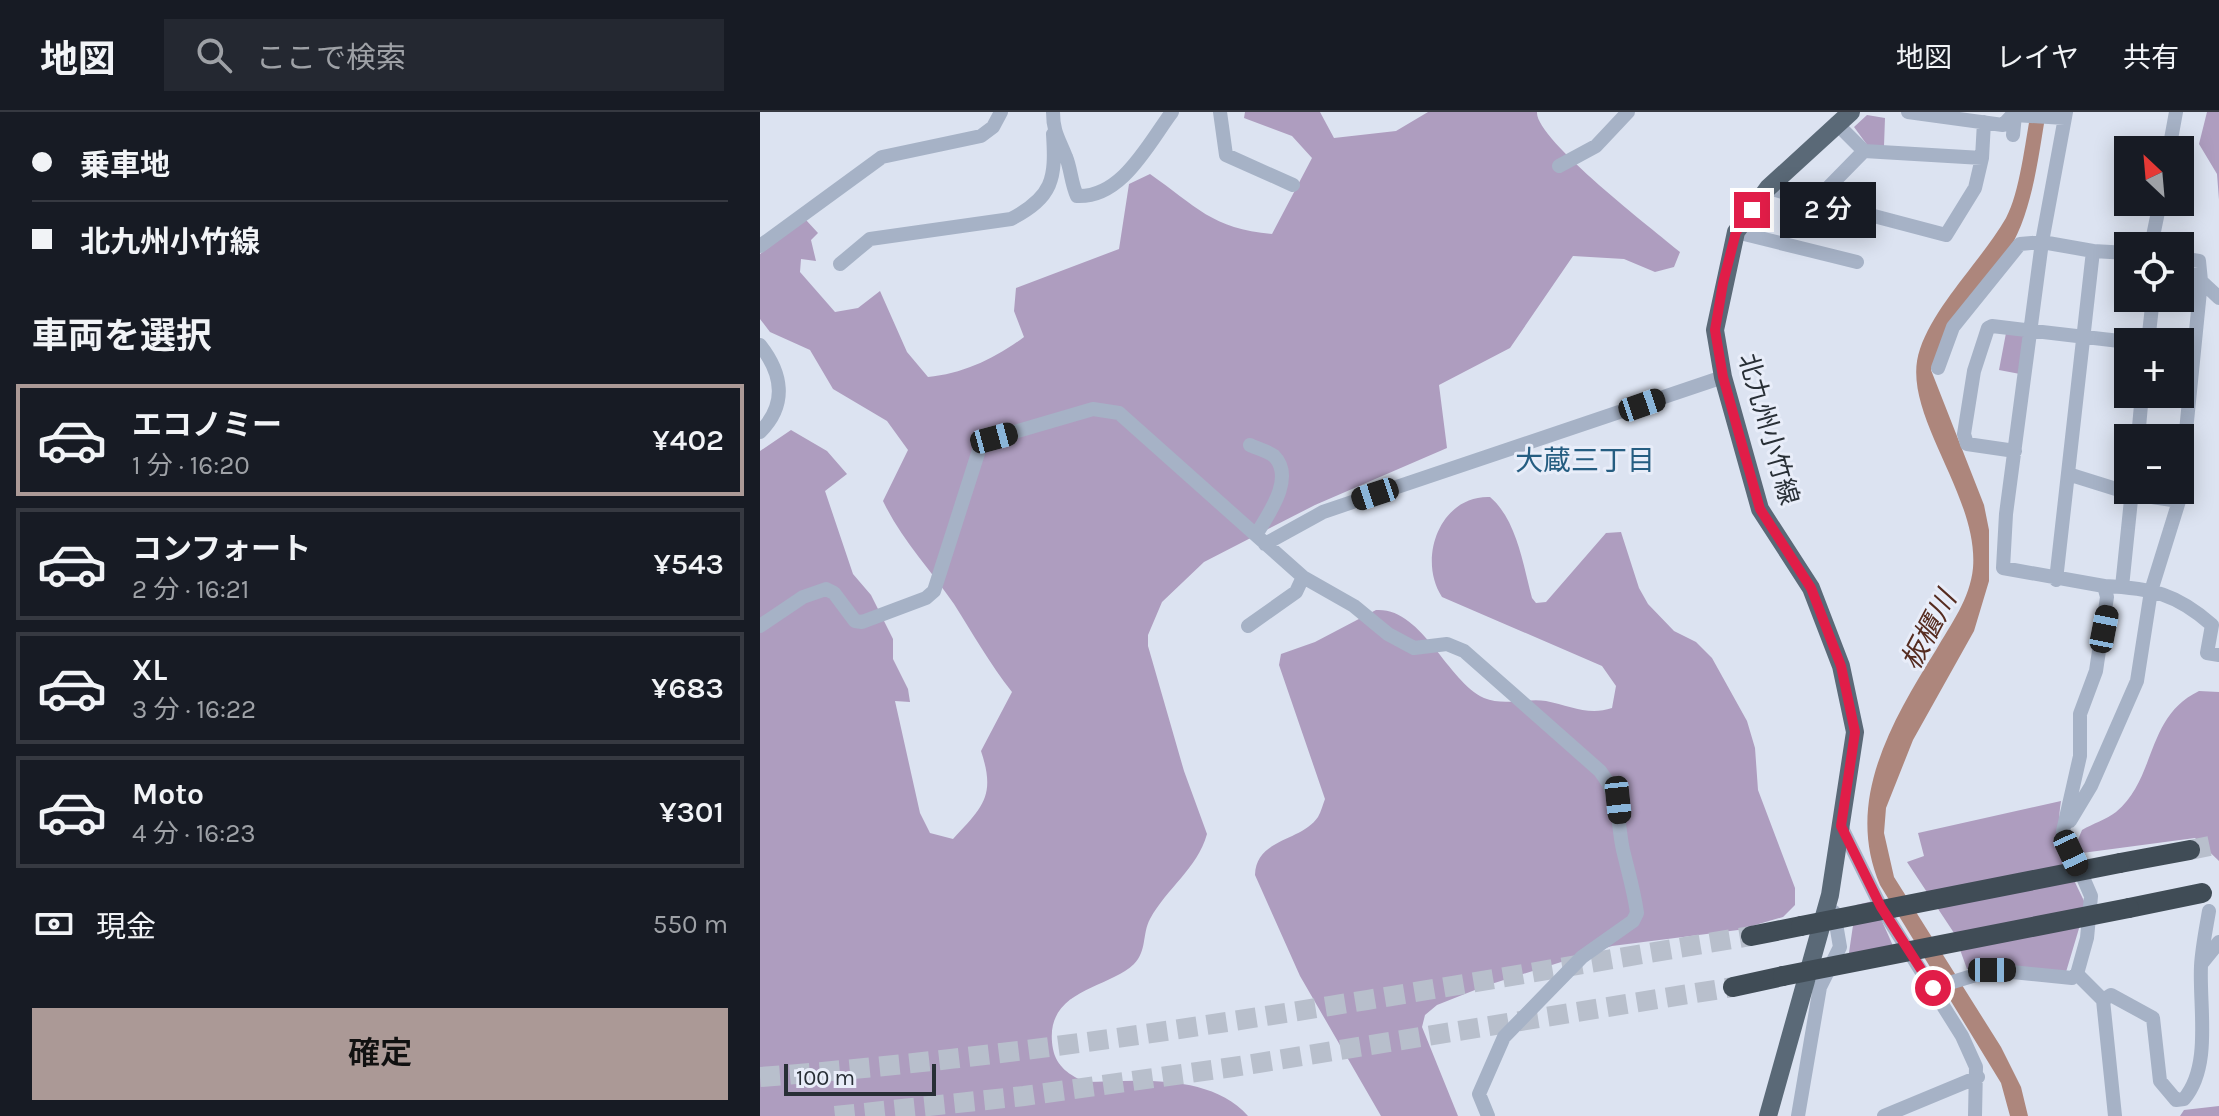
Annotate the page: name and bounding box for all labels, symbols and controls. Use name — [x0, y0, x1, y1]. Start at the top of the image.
search box — [164, 19, 724, 91]
icon: search — [192, 33, 236, 77]
text: 地図 — [40, 37, 116, 82]
text: ここで検索 — [256, 40, 406, 76]
text: 地図 — [1896, 41, 1952, 74]
text: レイヤ — [1996, 41, 2079, 74]
text: 共有 — [2123, 41, 2179, 74]
north arrow — [2114, 136, 2194, 216]
map controls — [2114, 136, 2194, 504]
text: 乗車地 — [80, 147, 170, 183]
callout: 2 分 — [1780, 182, 1876, 238]
route end — [1734, 192, 1770, 228]
text: 2 分 — [1804, 194, 1852, 225]
text: 北九州小竹線 — [80, 224, 260, 260]
button: locate — [2114, 232, 2194, 312]
text: 車両を選択 — [32, 315, 212, 357]
button: + — [2114, 328, 2194, 408]
street label: 北九州小竹線 — [1732, 350, 1805, 508]
car — [1615, 386, 1669, 424]
icon: car — [36, 404, 108, 476]
text: エコノミー — [132, 407, 282, 443]
car — [968, 420, 1020, 456]
text: ¥402 — [653, 422, 724, 458]
button: − — [2114, 424, 2194, 504]
district label: 大蔵三丁目 — [1515, 444, 1655, 477]
text: 1 分 · 16:20 — [132, 450, 250, 481]
car — [1348, 475, 1402, 513]
icon: car — [36, 528, 108, 600]
text: コンフォート — [132, 531, 311, 567]
text: ¥543 — [653, 546, 724, 582]
text: 2 分 · 16:21 — [132, 574, 249, 605]
water label: 板櫃川 — [1894, 583, 1964, 675]
car — [2088, 603, 2120, 655]
icon: car — [36, 652, 108, 724]
text: XL — [132, 652, 167, 688]
text: ¥683 — [651, 670, 724, 706]
text: 3 分 · 16:22 — [132, 694, 256, 725]
car — [1604, 775, 1632, 825]
icon: car — [36, 776, 108, 848]
text: Moto — [132, 776, 204, 812]
text: ¥301 — [659, 794, 724, 830]
text: 4 分 · 16:23 — [132, 818, 256, 849]
car — [2050, 826, 2092, 880]
icon: cash — [32, 902, 76, 946]
text: 現金 — [96, 909, 156, 945]
text: 550 m — [653, 909, 728, 940]
car — [1968, 958, 2016, 982]
route start — [1915, 970, 1951, 1006]
button: 確定 — [32, 1008, 728, 1100]
scale bar — [784, 1060, 936, 1096]
text: 100 m — [796, 1065, 855, 1091]

